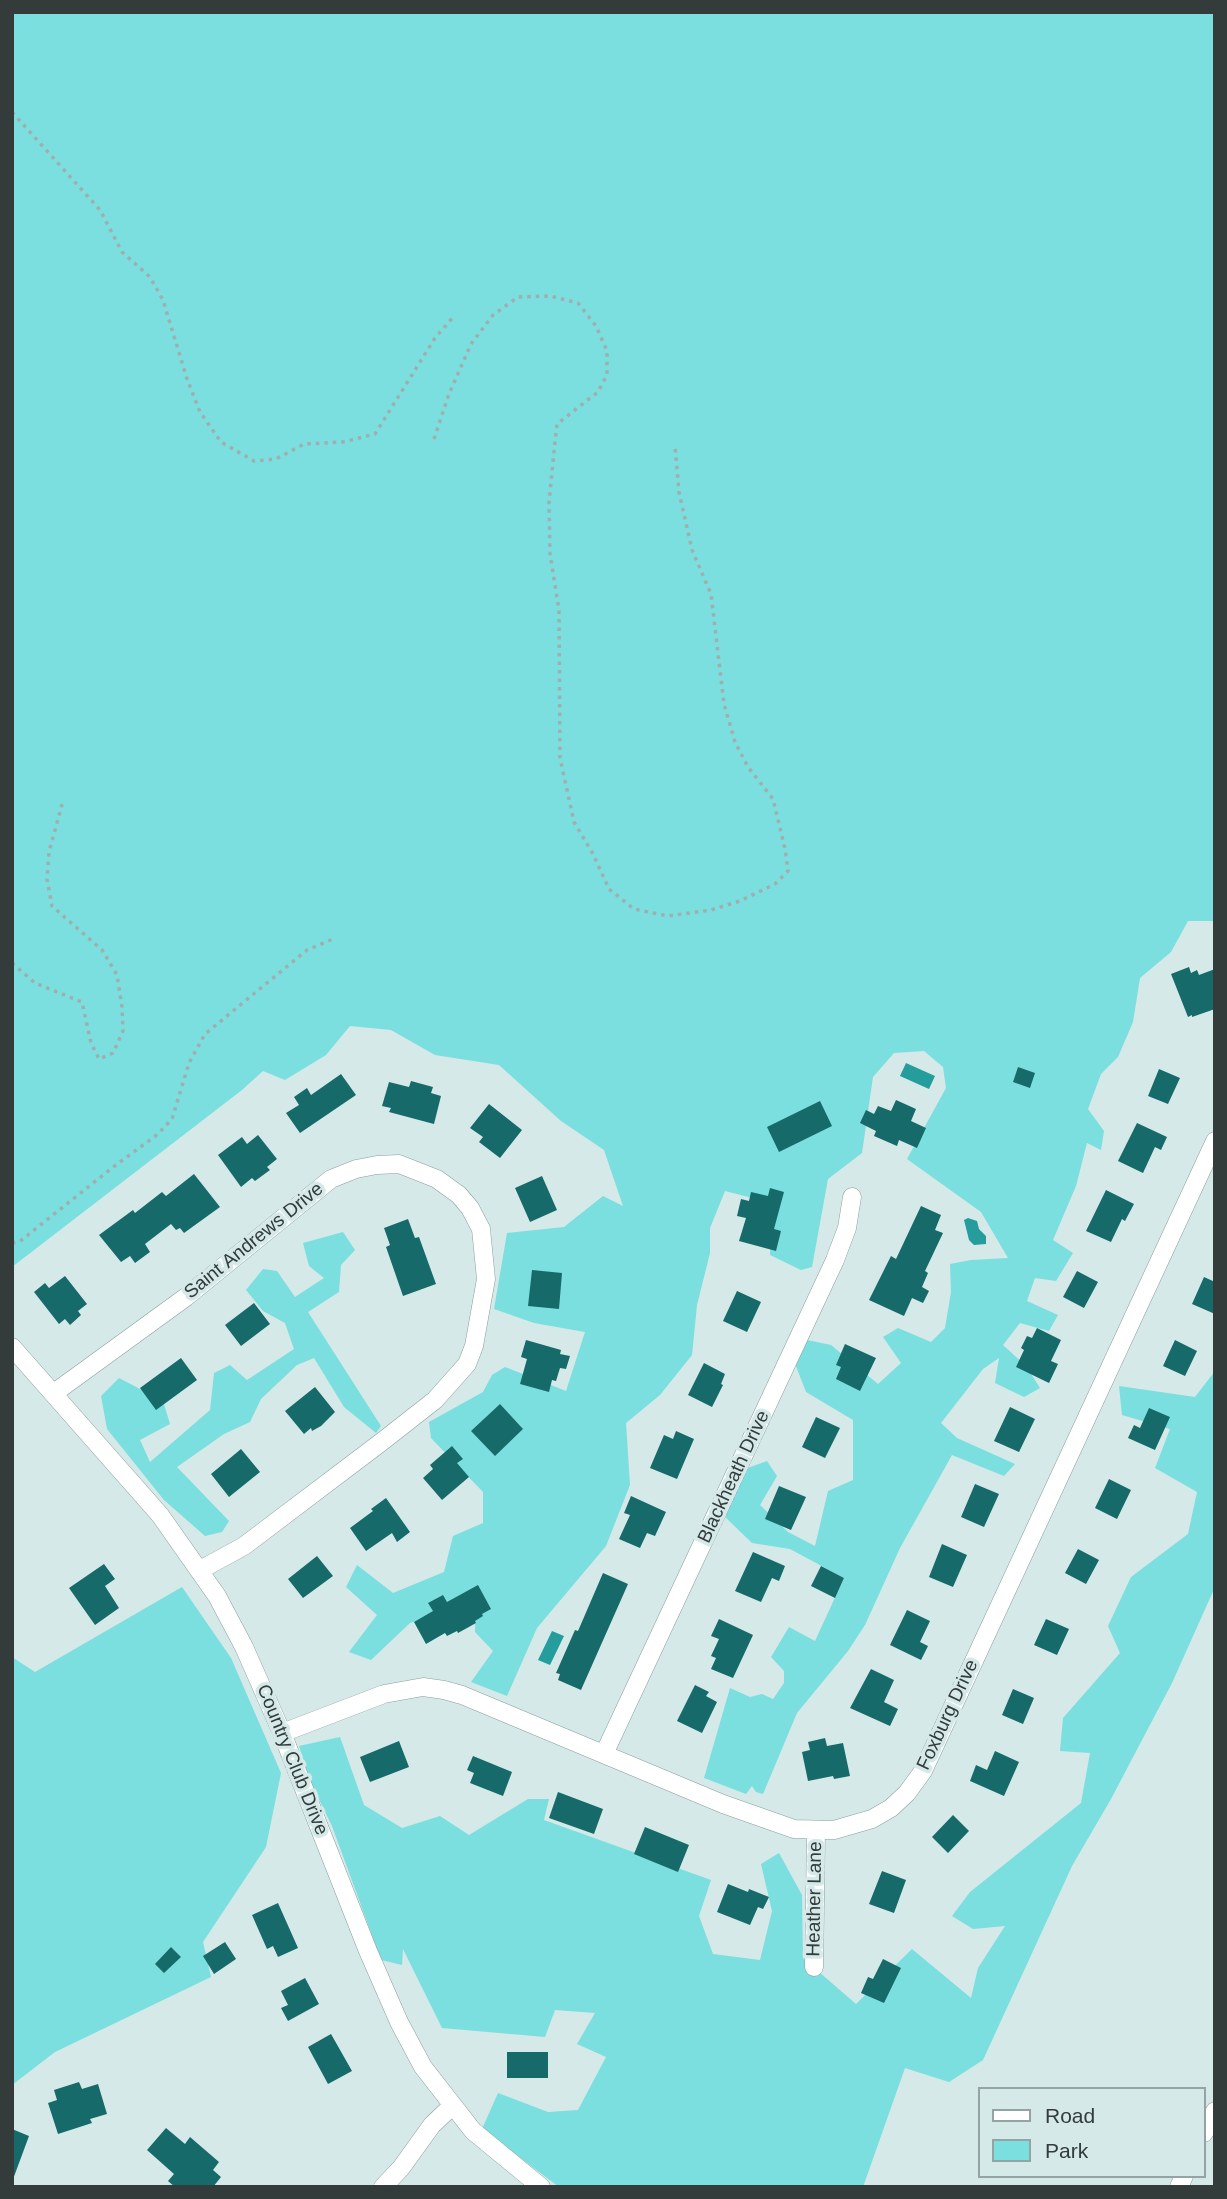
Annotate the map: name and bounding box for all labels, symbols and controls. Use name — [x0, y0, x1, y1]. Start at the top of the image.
street label: Saint Andrews Drive — [180, 1178, 328, 1304]
street label: Blackheath Drive — [693, 1407, 775, 1547]
street label: Foxburg Drive — [912, 1656, 984, 1774]
street label: Country Club Drive — [251, 1681, 333, 1839]
street label: Heather Lane — [803, 1841, 827, 1957]
legend — [978, 2087, 1206, 2178]
text: Road — [1045, 2104, 1095, 2127]
text: Park — [1045, 2139, 1088, 2162]

